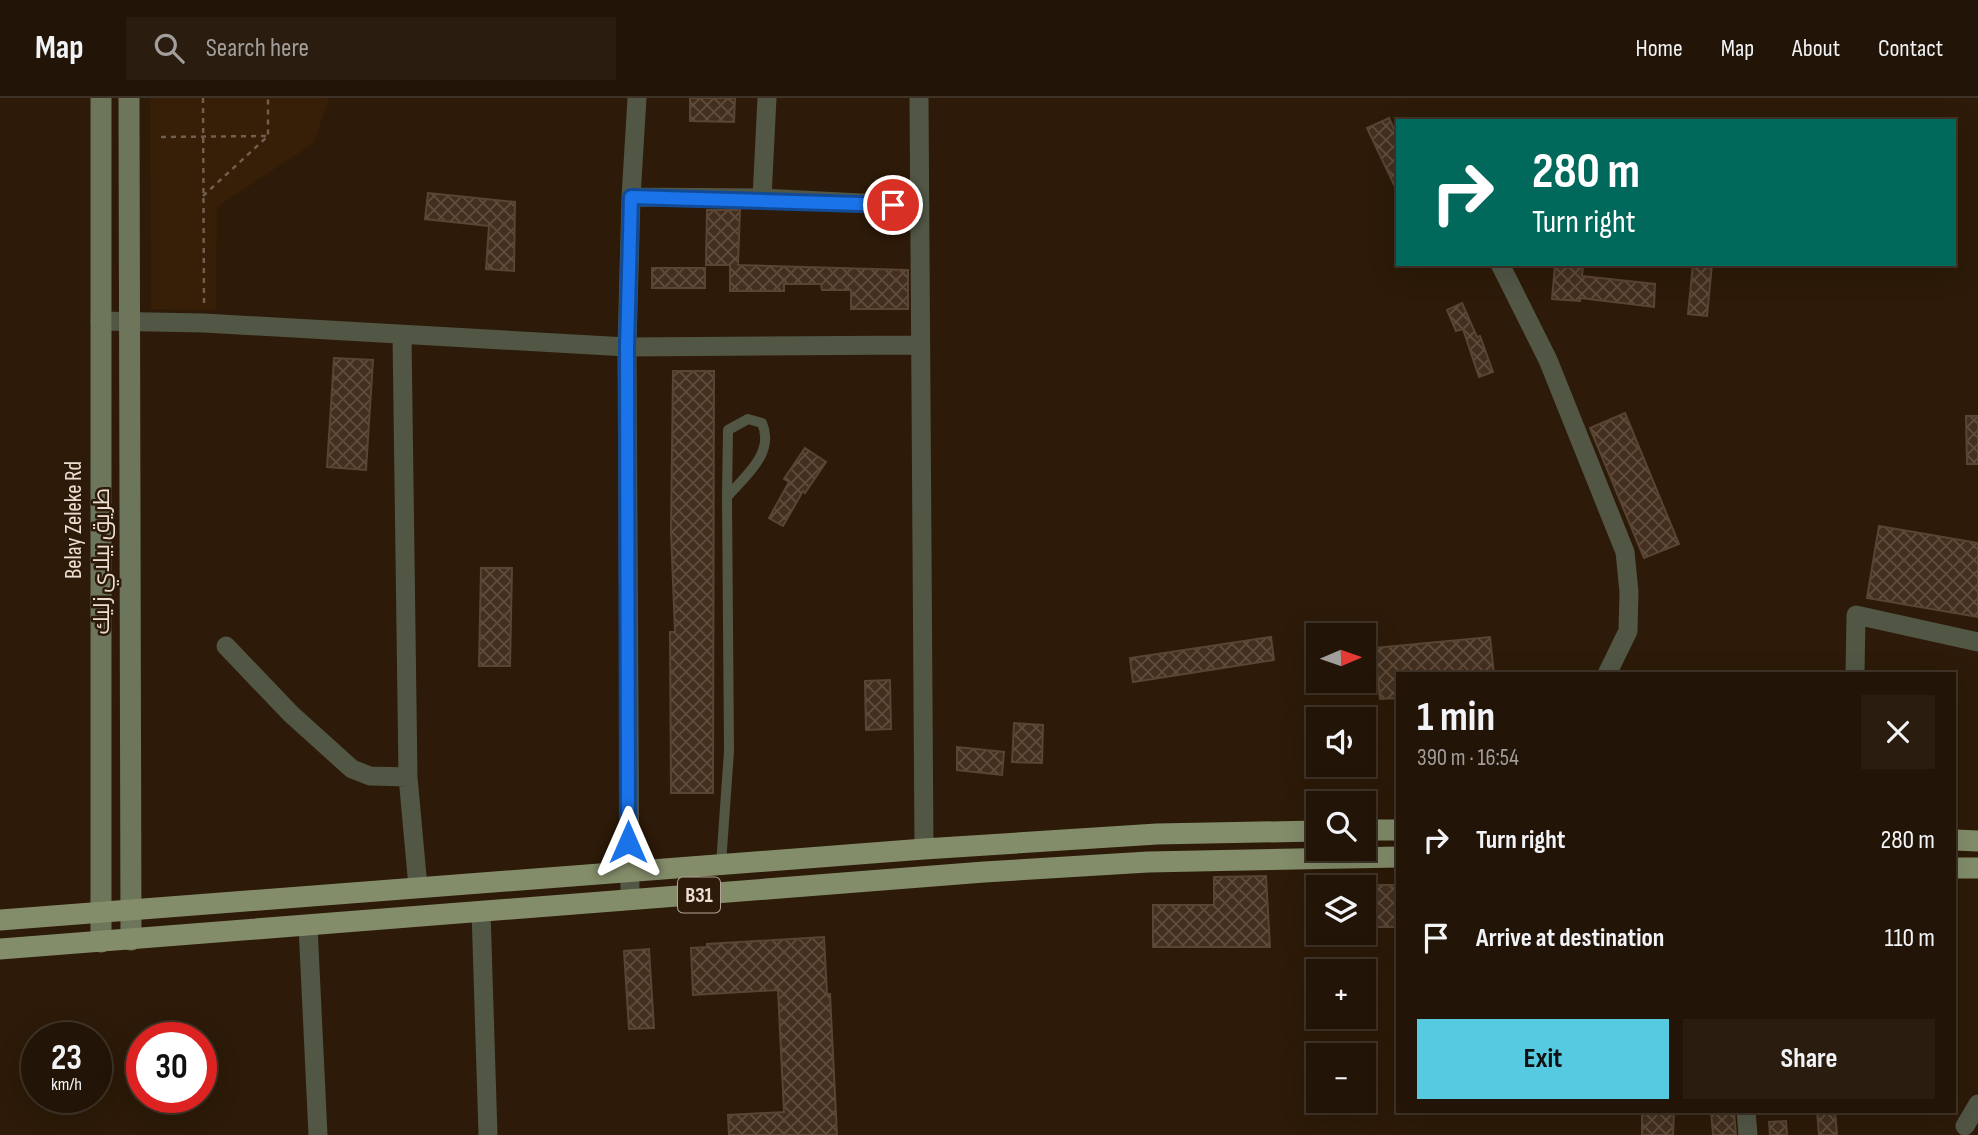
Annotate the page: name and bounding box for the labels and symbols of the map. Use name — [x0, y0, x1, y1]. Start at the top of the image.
pin — [863, 175, 923, 235]
street label: Belay Zeleke Rd — [60, 461, 88, 579]
street label: طريق بيلاي زليك — [88, 488, 119, 634]
north arrow — [1306, 623, 1376, 693]
position arrow — [591, 805, 665, 879]
road number: B31 — [678, 878, 720, 912]
speed limit sign: 30 — [126, 1022, 217, 1113]

